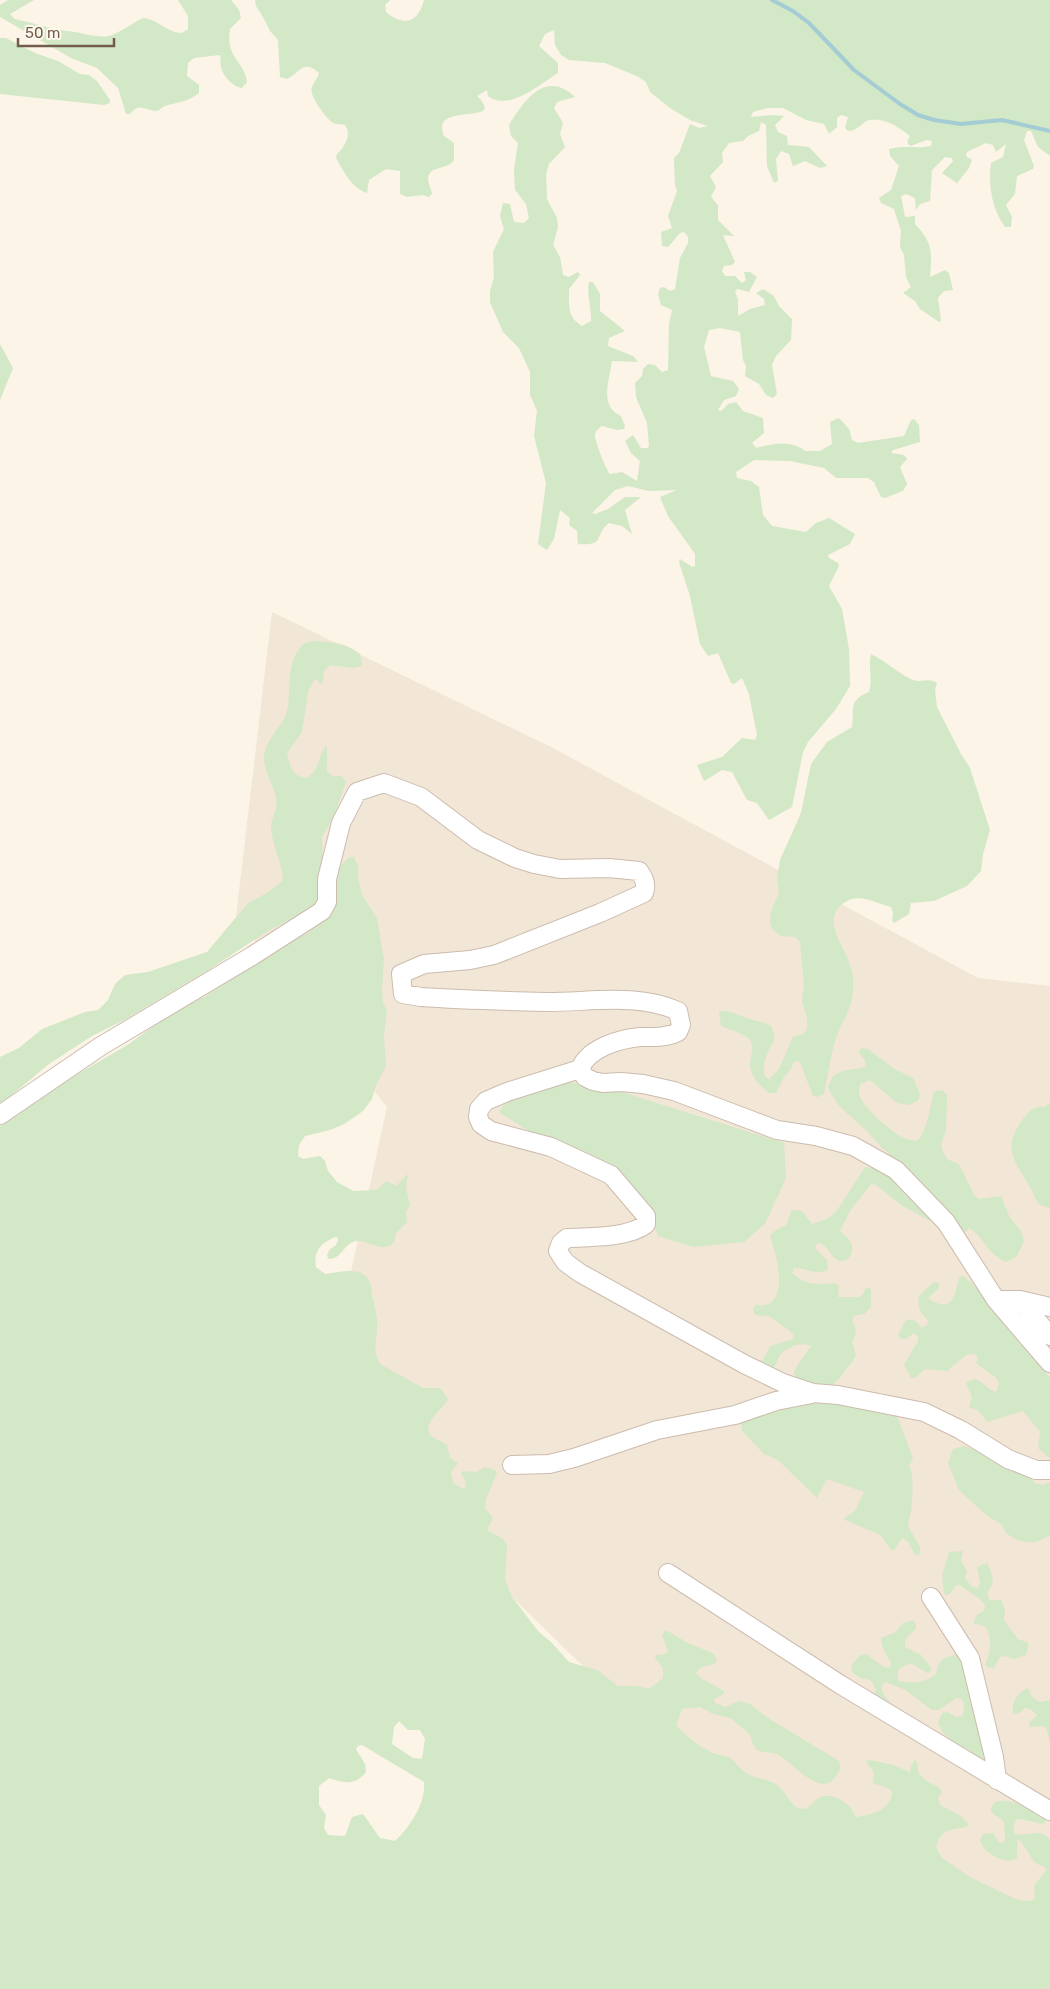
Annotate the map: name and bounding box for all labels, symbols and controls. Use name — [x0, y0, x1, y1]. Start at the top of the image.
scale bar — [18, 15, 114, 47]
text: 50 m — [25, 24, 60, 42]

